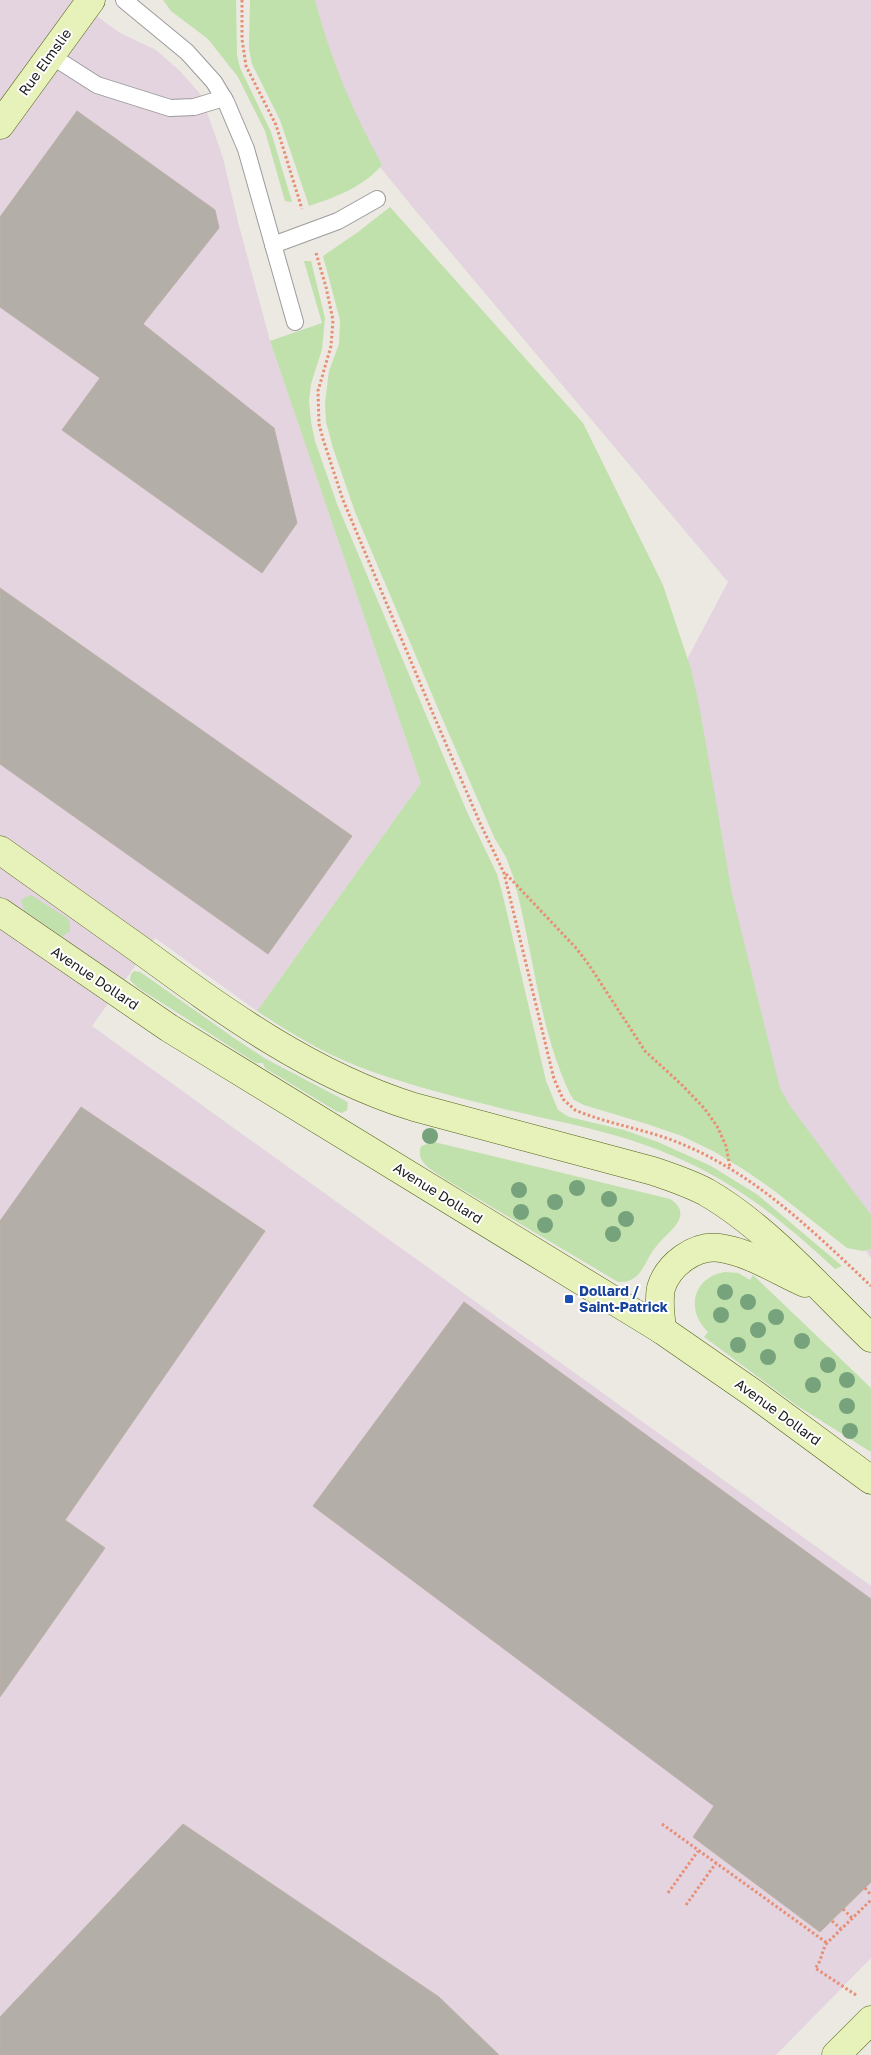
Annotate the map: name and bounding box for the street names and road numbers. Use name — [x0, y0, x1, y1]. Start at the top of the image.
street label: Rue Elmslie — [15, 25, 75, 98]
street label: Avenue Dollard — [48, 942, 142, 1013]
street label: Avenue Dollard — [391, 1158, 486, 1227]
street label: Avenue Dollard — [732, 1375, 825, 1448]

